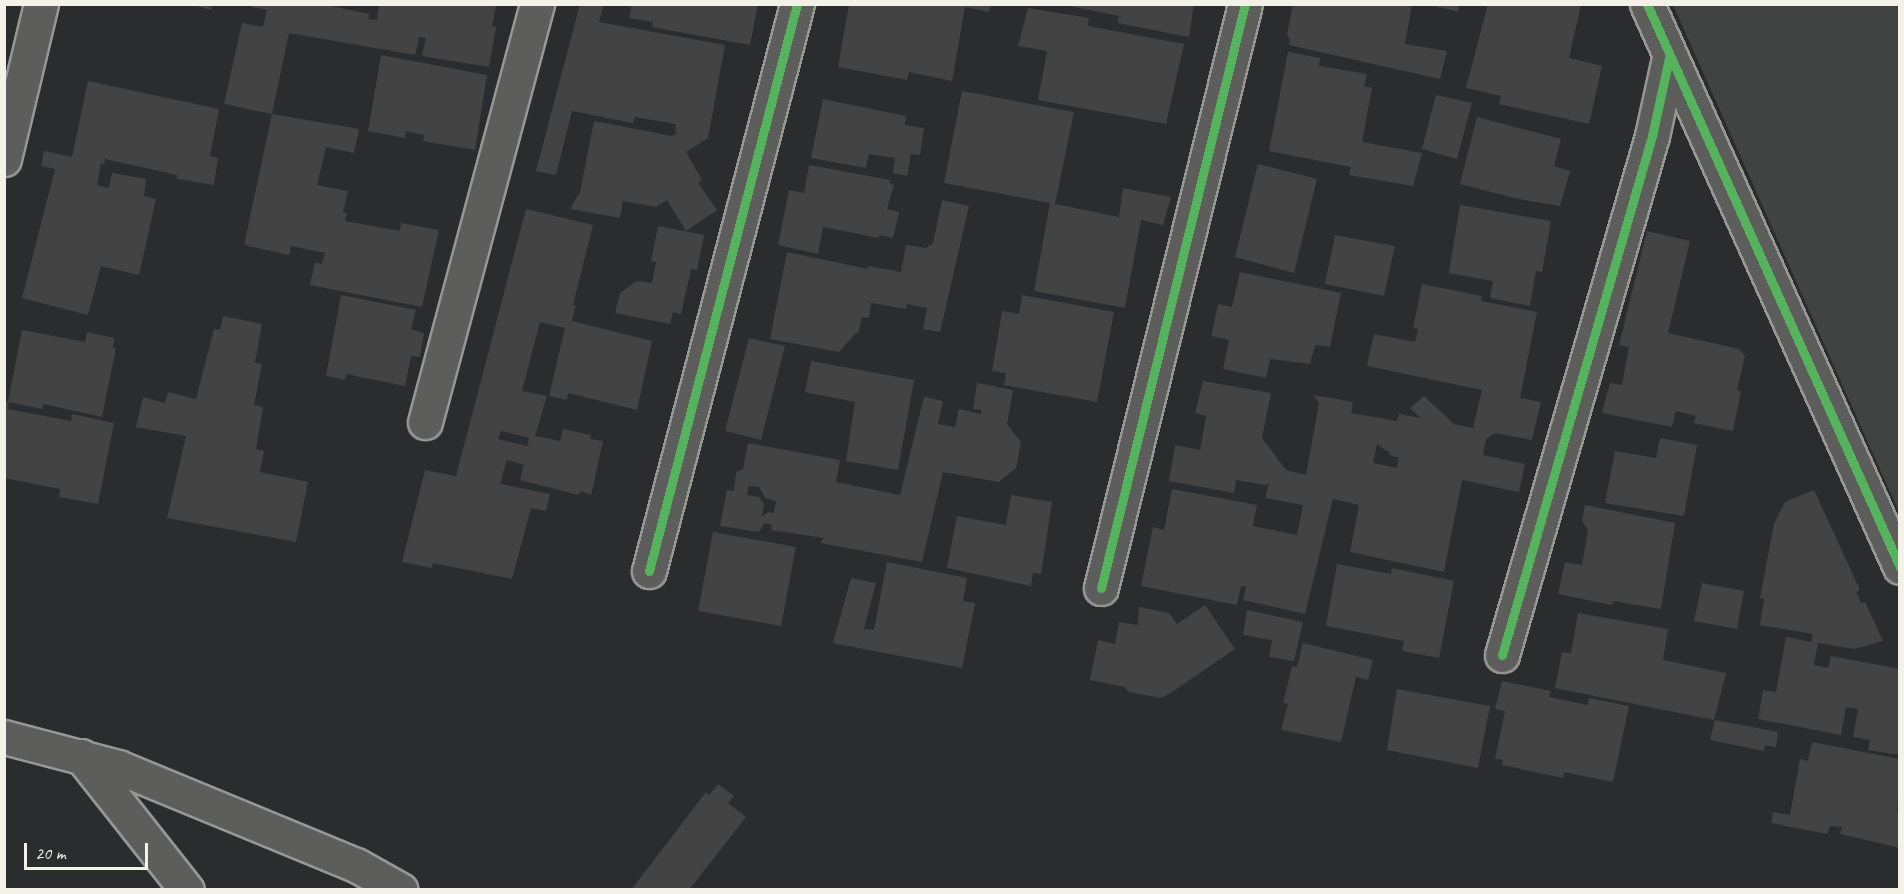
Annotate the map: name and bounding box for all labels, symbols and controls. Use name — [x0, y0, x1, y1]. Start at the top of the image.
scale bar — [27, 831, 152, 869]
text: 20 m — [35, 842, 66, 864]

